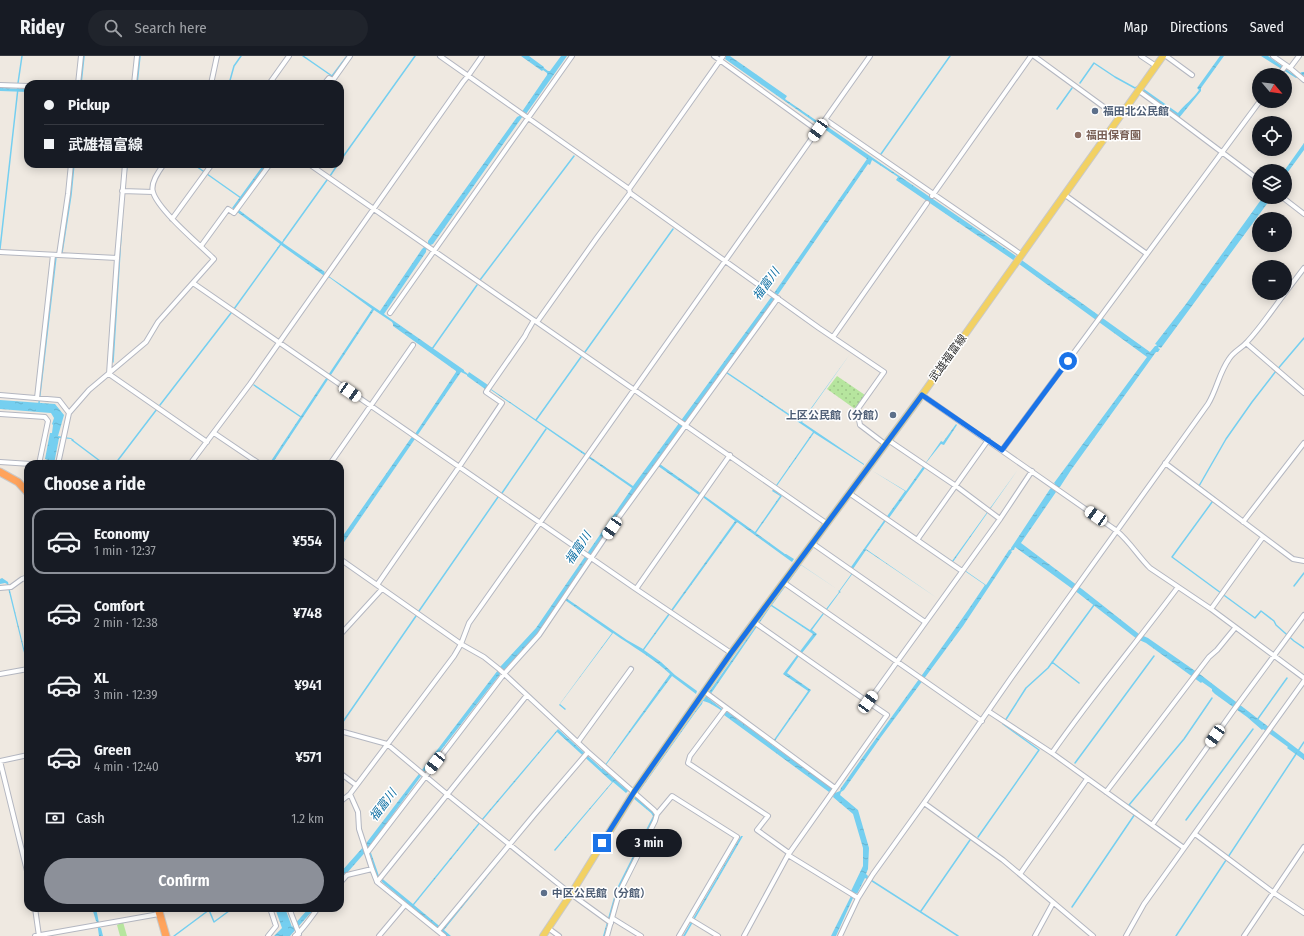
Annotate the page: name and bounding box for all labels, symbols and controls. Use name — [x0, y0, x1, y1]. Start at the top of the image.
search box — [88, 10, 368, 46]
text: Ridey — [20, 16, 64, 39]
icon: search — [102, 17, 124, 39]
text: Search here — [134, 19, 207, 37]
text: Map — [1124, 19, 1148, 36]
text: Directions — [1170, 19, 1228, 36]
text: Saved — [1250, 19, 1284, 36]
north arrow — [1252, 68, 1292, 108]
map controls — [1252, 68, 1292, 300]
text: Pickup — [68, 96, 110, 114]
place label: 福田北公民館 — [1103, 105, 1169, 118]
marker: 福田北公民館 — [1090, 106, 1100, 116]
button: locate — [1252, 116, 1292, 156]
car — [806, 117, 830, 143]
place label: 福田保育園 — [1086, 129, 1141, 142]
marker: 福田保育園 — [1073, 130, 1083, 140]
text: 武雄福富線 — [68, 136, 143, 154]
button: layers — [1252, 164, 1292, 204]
button: + — [1252, 212, 1292, 252]
button: − — [1252, 260, 1292, 300]
water label: 福富川 — [750, 264, 783, 303]
street label: 武雄福富線 — [927, 332, 969, 384]
route start — [1059, 352, 1077, 370]
car — [337, 380, 363, 404]
place label: 上区公民館（分館） — [786, 409, 885, 422]
marker: 上区公民館（分館） — [888, 410, 898, 420]
text: Choose a ride — [44, 473, 146, 495]
car — [1083, 504, 1109, 528]
car — [600, 515, 624, 541]
icon: car — [46, 523, 82, 559]
text: Economy — [94, 525, 149, 543]
water label: 福富川 — [562, 528, 595, 567]
text: ¥554 — [292, 532, 322, 550]
text: 1 min · 12:37 — [94, 543, 156, 558]
icon: car — [46, 595, 82, 631]
text: Comfort — [94, 597, 145, 615]
text: ¥748 — [293, 604, 322, 622]
text: 2 min · 12:38 — [94, 615, 158, 630]
icon: car — [46, 667, 82, 703]
text: XL — [94, 669, 109, 687]
text: ¥941 — [294, 676, 322, 694]
text: 3 min · 12:39 — [94, 687, 158, 702]
car — [856, 689, 880, 715]
car — [1203, 723, 1227, 749]
icon: car — [46, 739, 82, 775]
text: Green — [94, 741, 131, 759]
text: ¥571 — [295, 748, 322, 766]
car — [423, 750, 447, 776]
text: 4 min · 12:40 — [94, 759, 159, 774]
water label: 福富川 — [367, 785, 401, 824]
icon: cash — [44, 807, 66, 829]
text: Cash — [76, 809, 105, 827]
text: 1.2 km — [291, 811, 324, 826]
callout: 3 min — [616, 829, 682, 857]
route end — [593, 834, 611, 852]
text: 3 min — [635, 835, 664, 850]
button: Confirm — [44, 858, 324, 904]
place label: 中区公民館（分館） — [552, 887, 651, 900]
marker: 中区公民館（分館） — [539, 888, 549, 898]

